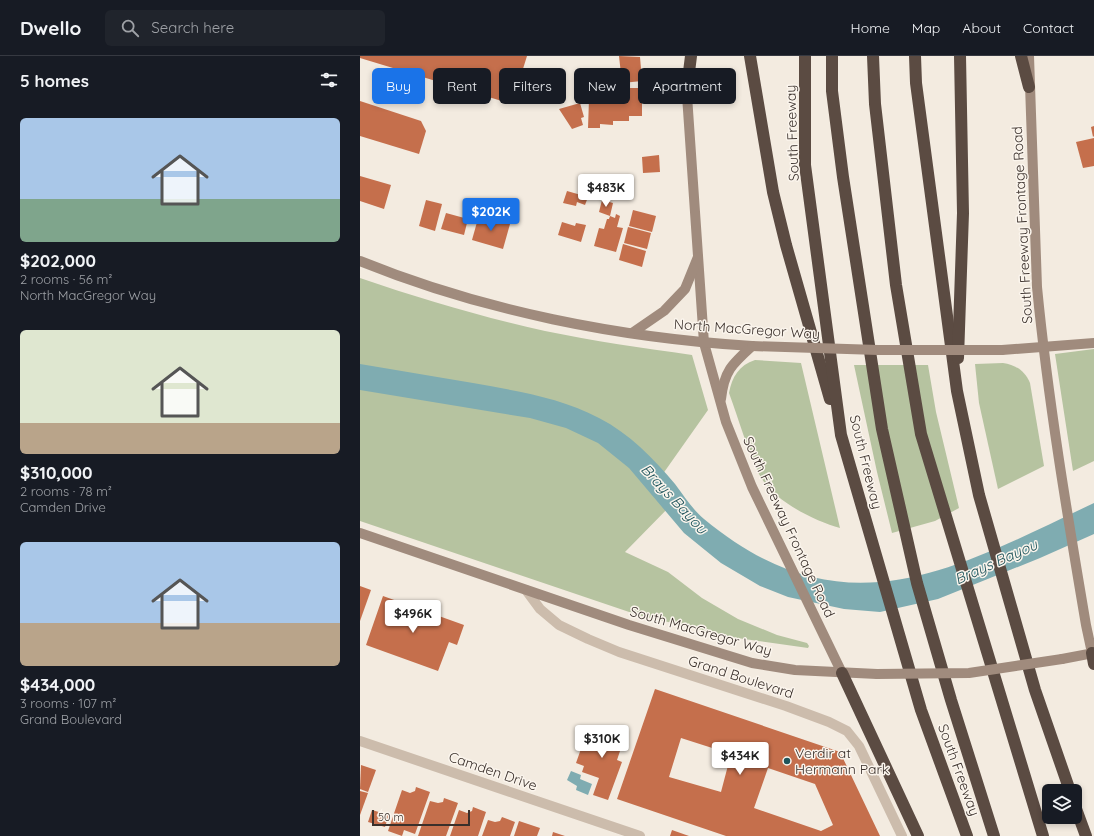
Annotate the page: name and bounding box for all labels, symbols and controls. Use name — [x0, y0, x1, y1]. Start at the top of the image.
search box — [105, 10, 385, 46]
text: Dwello — [20, 16, 81, 40]
icon: search — [119, 17, 141, 39]
text: Search here — [151, 18, 234, 37]
text: Home — [851, 19, 890, 37]
text: Map — [912, 19, 940, 37]
text: About — [962, 19, 1001, 37]
text: Contact — [1023, 19, 1074, 37]
chip: Buy — [372, 68, 425, 104]
chip: Rent — [433, 68, 491, 104]
chip: Filters — [499, 68, 566, 104]
chip: New — [574, 68, 630, 104]
chip: Apartment — [638, 68, 736, 104]
icon: filters — [318, 69, 340, 91]
text: 5 homes — [20, 70, 89, 91]
street label: South Freeway — [781, 84, 803, 182]
street label: South Freeway Frontage Road — [1008, 126, 1036, 324]
icon: home — [144, 144, 216, 216]
pin: $483K — [578, 174, 634, 208]
text: $483K — [587, 179, 625, 195]
pin: $202K — [463, 198, 519, 232]
text: $202K — [471, 203, 511, 219]
text: $202,000 — [20, 250, 96, 271]
text: 2 rooms · 56 m² — [20, 271, 112, 287]
text: North MacGregor Way — [20, 287, 156, 303]
street label: North MacGregor Way — [673, 315, 821, 343]
icon: home — [144, 356, 216, 428]
street label: South Freeway — [846, 413, 886, 511]
street label: South Freeway Frontage Road — [739, 434, 839, 620]
water label: Brays Bayou — [637, 460, 713, 539]
text: $310,000 — [20, 462, 92, 483]
text: 2 rooms · 78 m² — [20, 483, 112, 499]
text: Camden Drive — [20, 499, 106, 515]
water label: Brays Bayou — [951, 534, 1042, 588]
icon: home — [144, 568, 216, 640]
pin: $496K — [385, 600, 441, 634]
street label: South MacGregor Way — [628, 602, 774, 660]
text: $496K — [394, 605, 432, 621]
street label: Grand Boulevard — [686, 651, 796, 703]
text: $434,000 — [20, 674, 95, 695]
text: 3 rooms · 107 m² — [20, 695, 116, 711]
text: Grand Boulevard — [20, 711, 122, 727]
street label: South Freeway — [934, 722, 984, 818]
pin: $310K — [574, 725, 630, 759]
text: $310K — [584, 730, 620, 746]
pin: $434K — [712, 742, 768, 776]
place label: Verdir at Hermann Park — [795, 744, 889, 778]
street label: Camden Drive — [446, 747, 540, 795]
text: $434K — [721, 747, 759, 763]
marker: Verdir at Hermann Park — [782, 756, 792, 766]
map controls — [1042, 784, 1082, 824]
button: layers — [1042, 784, 1082, 824]
scale bar — [372, 808, 470, 827]
text: 50 m — [378, 810, 404, 824]

